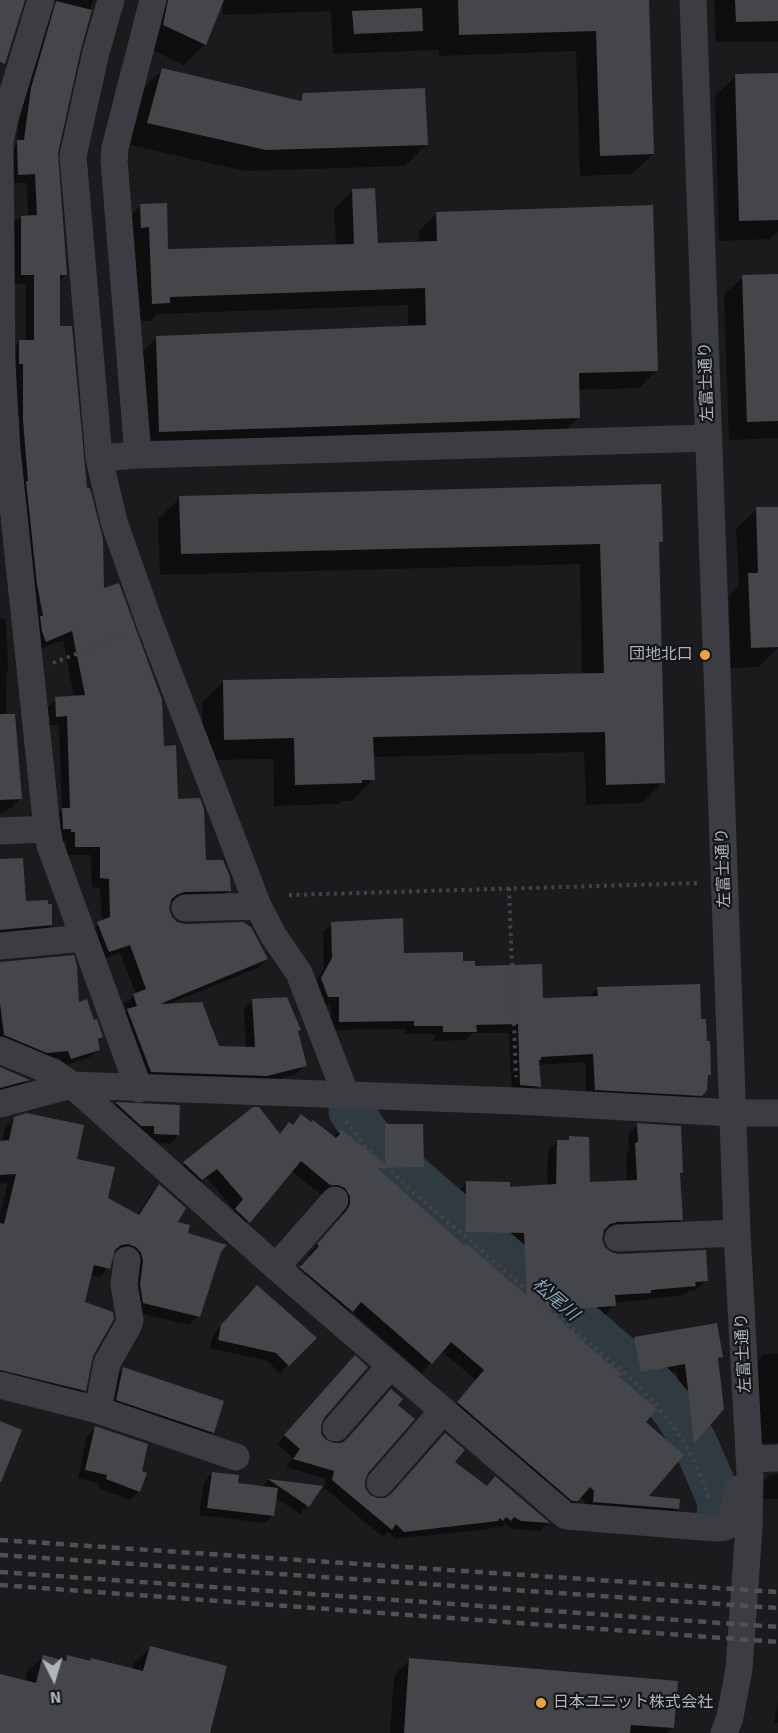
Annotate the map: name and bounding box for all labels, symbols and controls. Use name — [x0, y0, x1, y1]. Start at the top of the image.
street label: 左富士通り — [696, 342, 718, 422]
place label: 団地北口 — [629, 645, 693, 665]
marker: 団地北口 — [698, 648, 712, 662]
street label: 左富士通り — [713, 828, 735, 908]
water label: 松尾川 — [528, 1274, 582, 1326]
street label: 左富士通り — [732, 1313, 756, 1393]
north arrow — [24, 1649, 84, 1709]
text: N — [49, 1686, 62, 1707]
place label: 日本ユニット株式会社 — [553, 1693, 713, 1713]
marker: 日本ユニット株式会社 — [534, 1696, 548, 1710]

